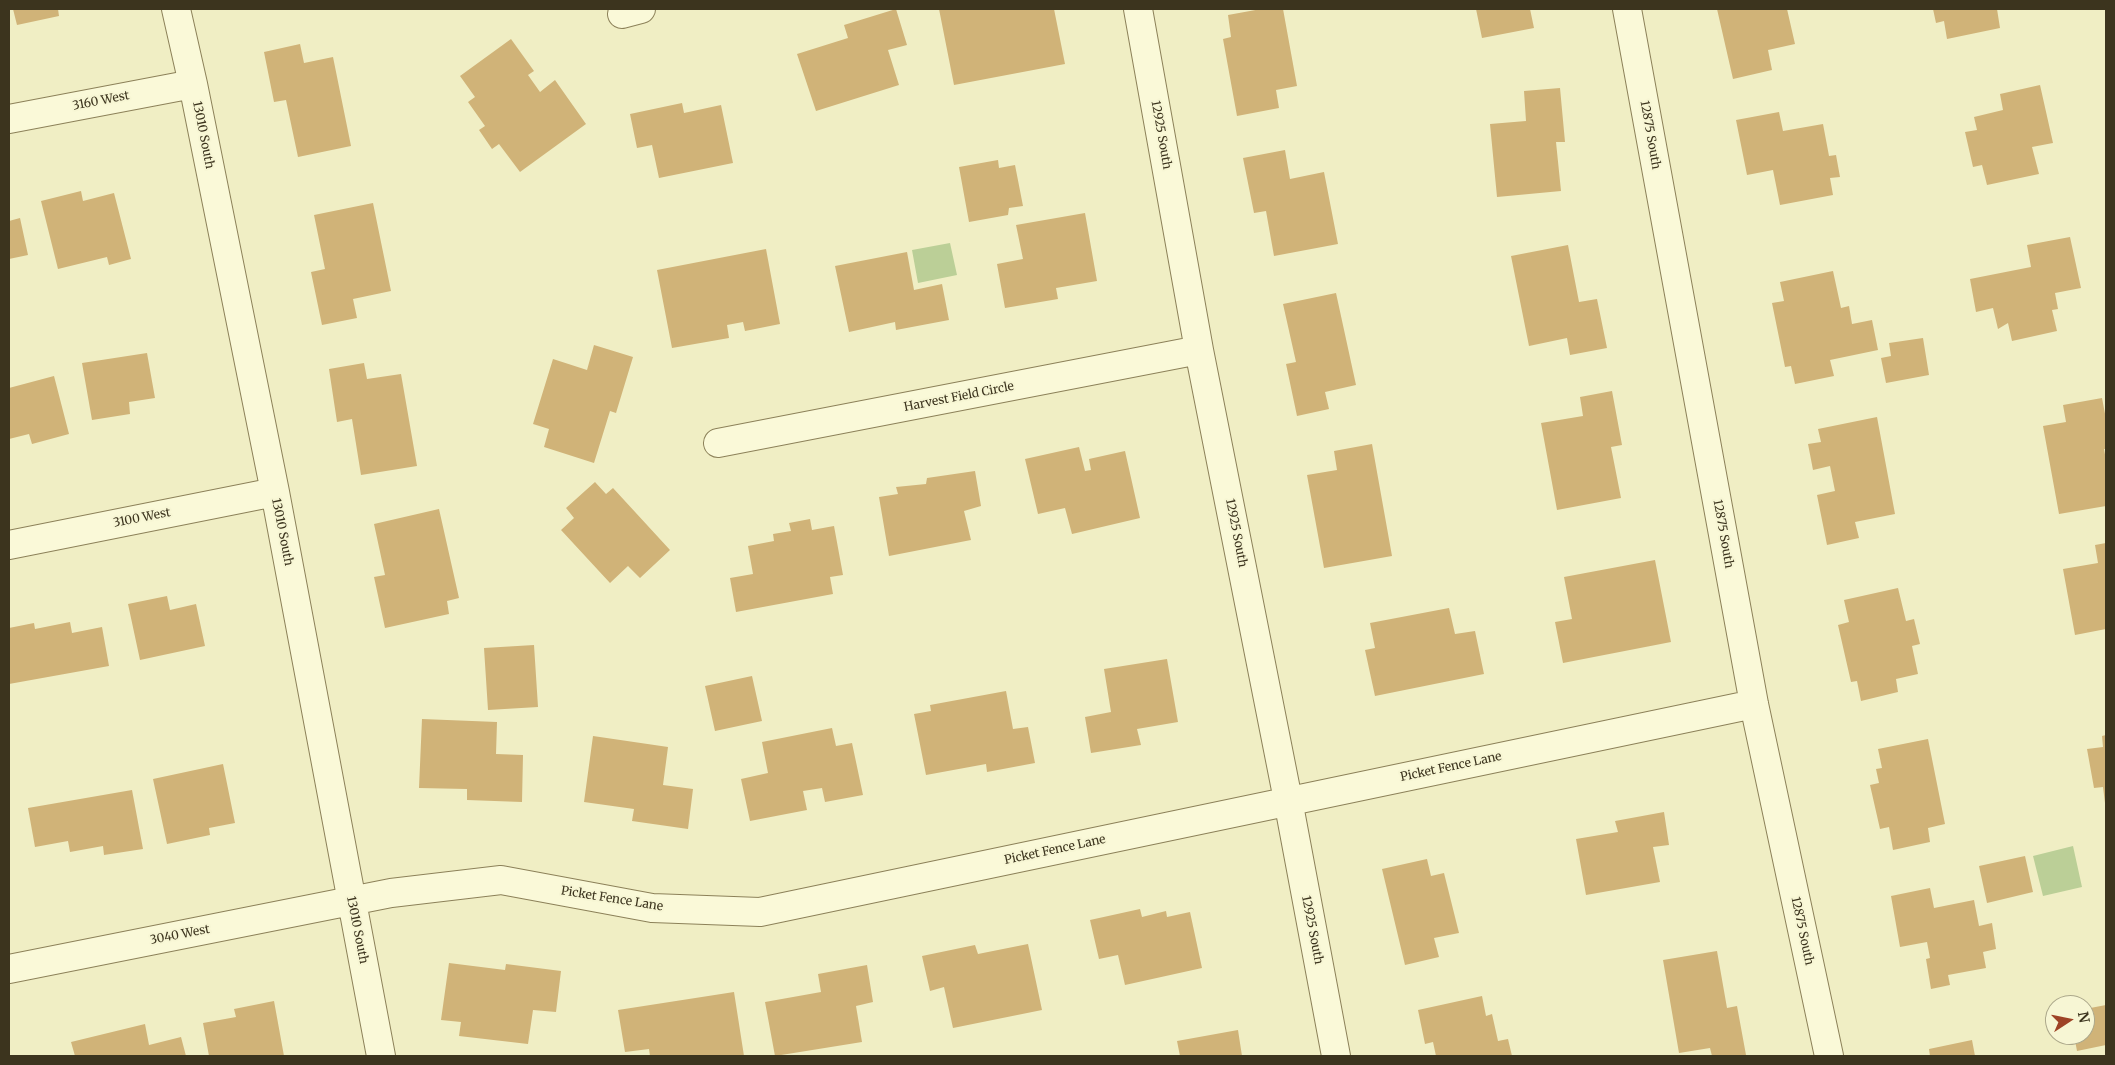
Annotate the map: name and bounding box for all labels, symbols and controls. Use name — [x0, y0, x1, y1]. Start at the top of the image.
street label: 3160 West — [71, 88, 131, 114]
street label: 12925 South — [1148, 99, 1174, 171]
street label: 12875 South — [1637, 99, 1663, 171]
street label: 13010 South — [189, 100, 217, 170]
street label: Harvest Field Circle — [903, 379, 1015, 415]
street label: 13010 South — [268, 497, 296, 567]
street label: 12925 South — [1222, 497, 1250, 569]
street label: 12875 South — [1710, 498, 1736, 570]
street label: 3100 West — [112, 505, 172, 531]
street label: Picket Fence Lane — [1399, 749, 1503, 785]
street label: Picket Fence Lane — [1003, 832, 1107, 868]
street label: Picket Fence Lane — [560, 884, 664, 914]
street label: 12925 South — [1298, 894, 1326, 966]
street label: 13010 South — [343, 895, 371, 965]
street label: 12875 South — [1788, 895, 1816, 967]
street label: 3040 West — [149, 922, 211, 948]
north arrow — [2045, 995, 2095, 1045]
text: N — [2074, 1010, 2094, 1024]

